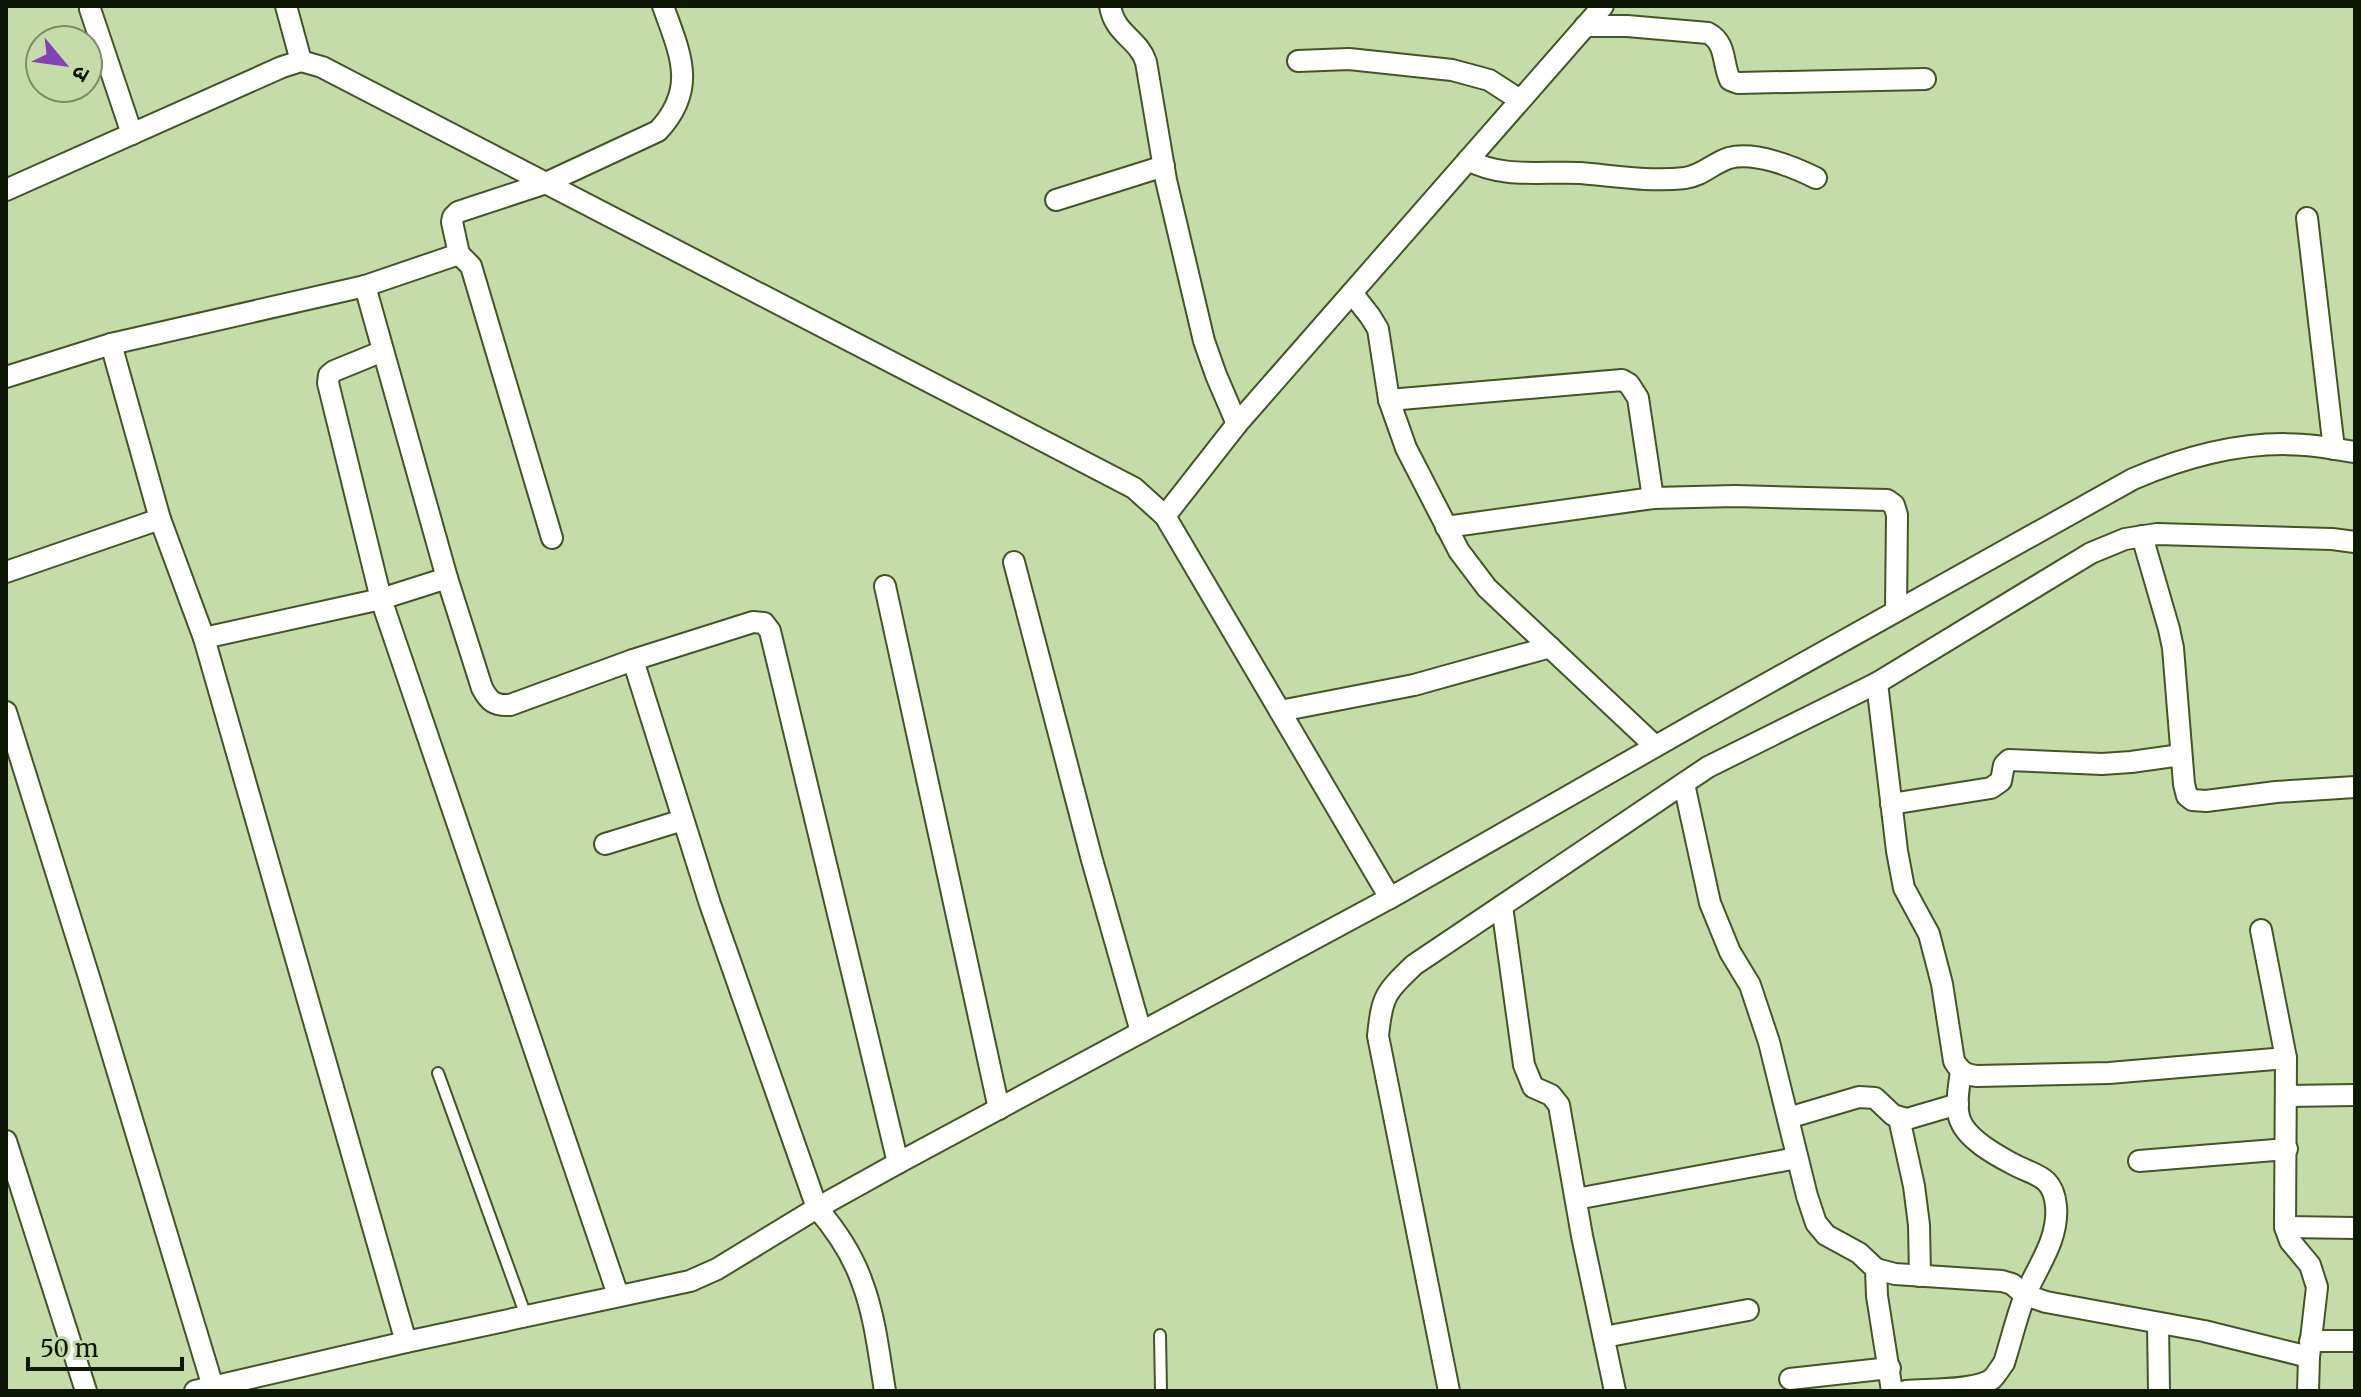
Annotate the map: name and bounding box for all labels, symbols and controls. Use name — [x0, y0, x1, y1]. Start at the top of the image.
north arrow — [24, 24, 104, 104]
text: उ — [66, 61, 97, 87]
scale bar — [28, 1321, 182, 1371]
text: 50 m — [40, 1333, 99, 1364]

